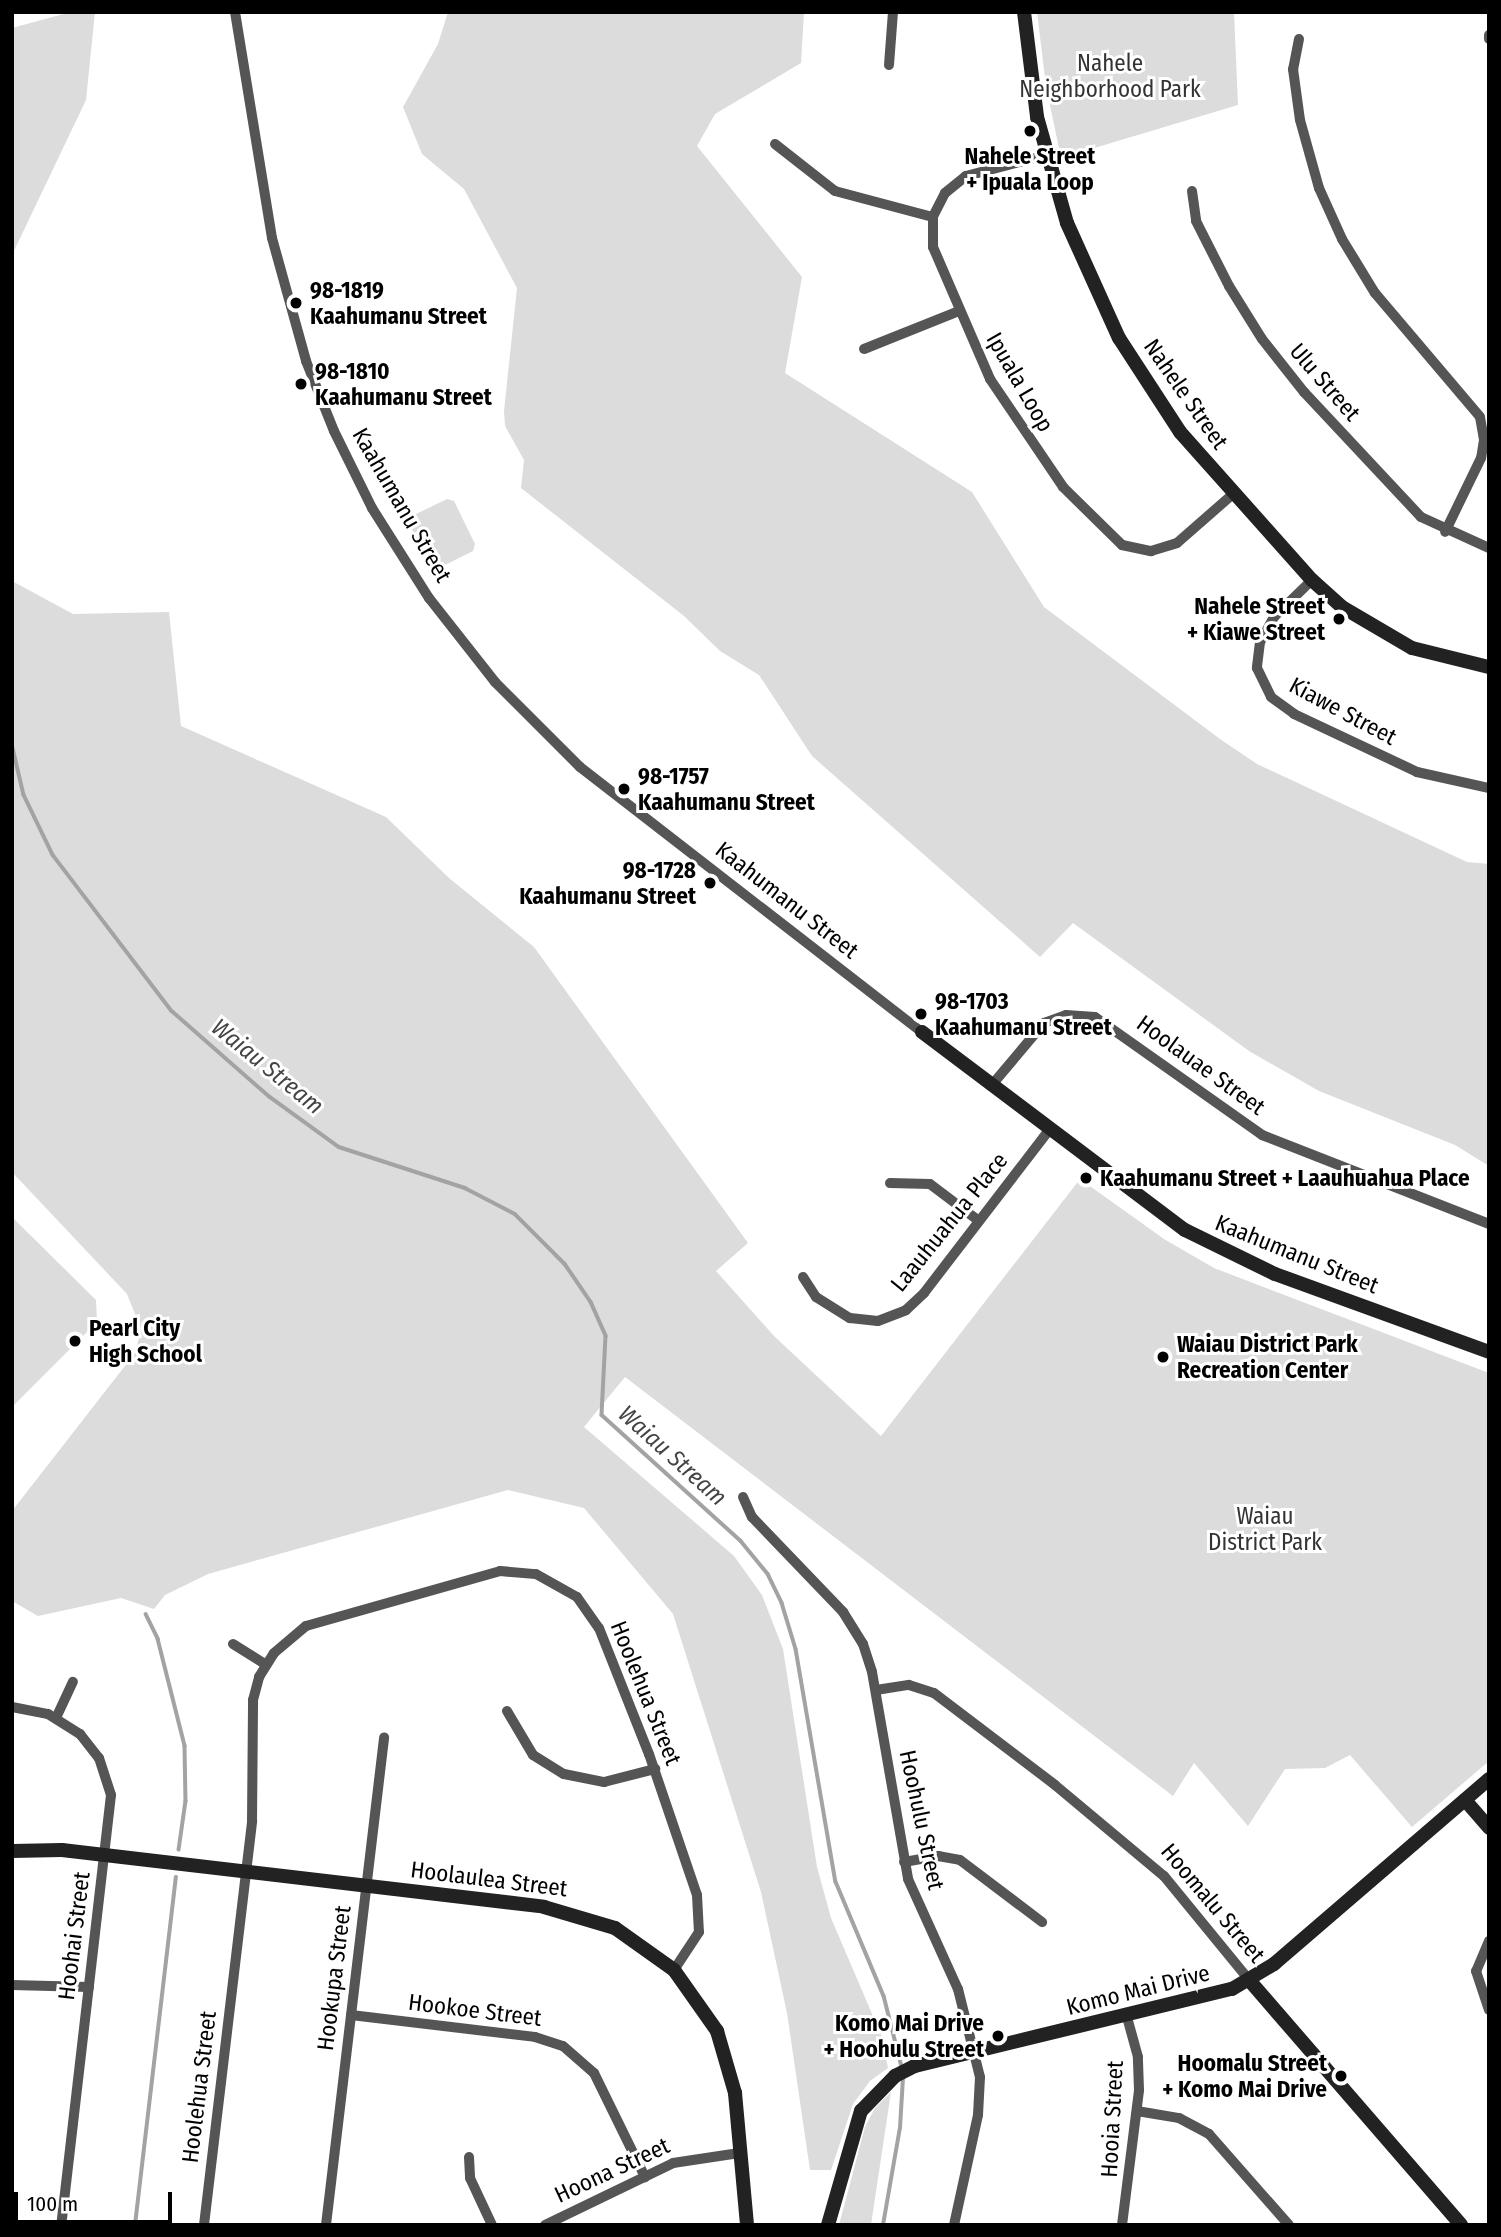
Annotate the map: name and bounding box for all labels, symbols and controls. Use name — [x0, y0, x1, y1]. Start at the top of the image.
park label: Nahele Neighborhood Park — [1019, 49, 1201, 103]
marker: Nahele Street + Ipuala Loop — [1022, 123, 1038, 139]
place label: Nahele Street + Ipuala Loop — [965, 142, 1095, 196]
place label: 98-1819 Kaahumanu Street — [310, 276, 487, 330]
marker: 98-1819 Kaahumanu Street — [288, 295, 304, 311]
street label: Ipuala Loop — [981, 327, 1059, 437]
street label: Nahele Street — [1138, 334, 1234, 454]
street label: Ulu Street — [1284, 338, 1366, 426]
place label: 98-1810 Kaahumanu Street — [315, 357, 492, 411]
marker: 98-1810 Kaahumanu Street — [293, 376, 309, 392]
street label: Kaahumanu Street — [347, 423, 457, 587]
place label: Nahele Street + Kiawe Street — [1187, 592, 1325, 646]
marker: Nahele Street + Kiawe Street — [1331, 611, 1347, 627]
street label: Kiawe Street — [1285, 671, 1401, 751]
place label: 98-1757 Kaahumanu Street — [638, 762, 815, 816]
marker: 98-1757 Kaahumanu Street — [616, 781, 632, 797]
street label: Kaahumanu Street — [710, 836, 864, 964]
place label: 98-1728 Kaahumanu Street — [519, 856, 696, 910]
marker: 98-1728 Kaahumanu Street — [702, 875, 718, 891]
place label: 98-1703 Kaahumanu Street — [935, 987, 1112, 1041]
marker: 98-1703 Kaahumanu Street — [913, 1006, 929, 1022]
street label: Hoolauae Street — [1131, 1009, 1271, 1121]
water label: Waiau Stream — [205, 1013, 329, 1121]
street label: Laauhuahua Place — [885, 1147, 1013, 1297]
place label: Kaahumanu Street + Laauhuahua Place — [1100, 1164, 1470, 1192]
marker: Kaahumanu Street + Laauhuahua Place — [1078, 1170, 1094, 1186]
street label: Kaahumanu Street — [1211, 1209, 1383, 1299]
place label: Pearl City High School — [89, 1314, 202, 1368]
place label: Waiau District Park Recreation Center — [1177, 1330, 1358, 1384]
marker: Pearl City High School — [67, 1333, 83, 1349]
marker: Waiau District Park Recreation Center — [1155, 1349, 1171, 1365]
water label: Waiau Stream — [612, 1400, 732, 1512]
park label: Waiau District Park — [1208, 1502, 1322, 1556]
street label: Hoolehua Street — [605, 1617, 687, 1769]
street label: Hoohulu Street — [894, 1748, 950, 1892]
street label: Hoomalu Street — [1155, 1838, 1271, 1968]
street label: Hoolaulea Street — [409, 1856, 569, 1902]
street label: Hoohai Street — [52, 1870, 96, 2002]
street label: Hookupa Street — [311, 1904, 357, 2052]
street label: Komo Mai Drive — [1064, 1959, 1212, 2021]
street label: Hookoe Street — [407, 1988, 543, 2032]
street label: Hoolehua Street — [176, 2009, 222, 2165]
place label: Komo Mai Drive + Hoohulu Street — [823, 2009, 984, 2063]
marker: Komo Mai Drive + Hoohulu Street — [990, 2028, 1006, 2044]
place label: Hoomalu Street + Komo Mai Drive — [1162, 2049, 1327, 2103]
street label: Hooia Street — [1095, 2060, 1129, 2178]
marker: Hoomalu Street + Komo Mai Drive — [1333, 2068, 1349, 2084]
street label: Hoona Street — [550, 2131, 674, 2209]
scale bar — [18, 2178, 175, 2222]
text: 100 m — [27, 2191, 78, 2217]

